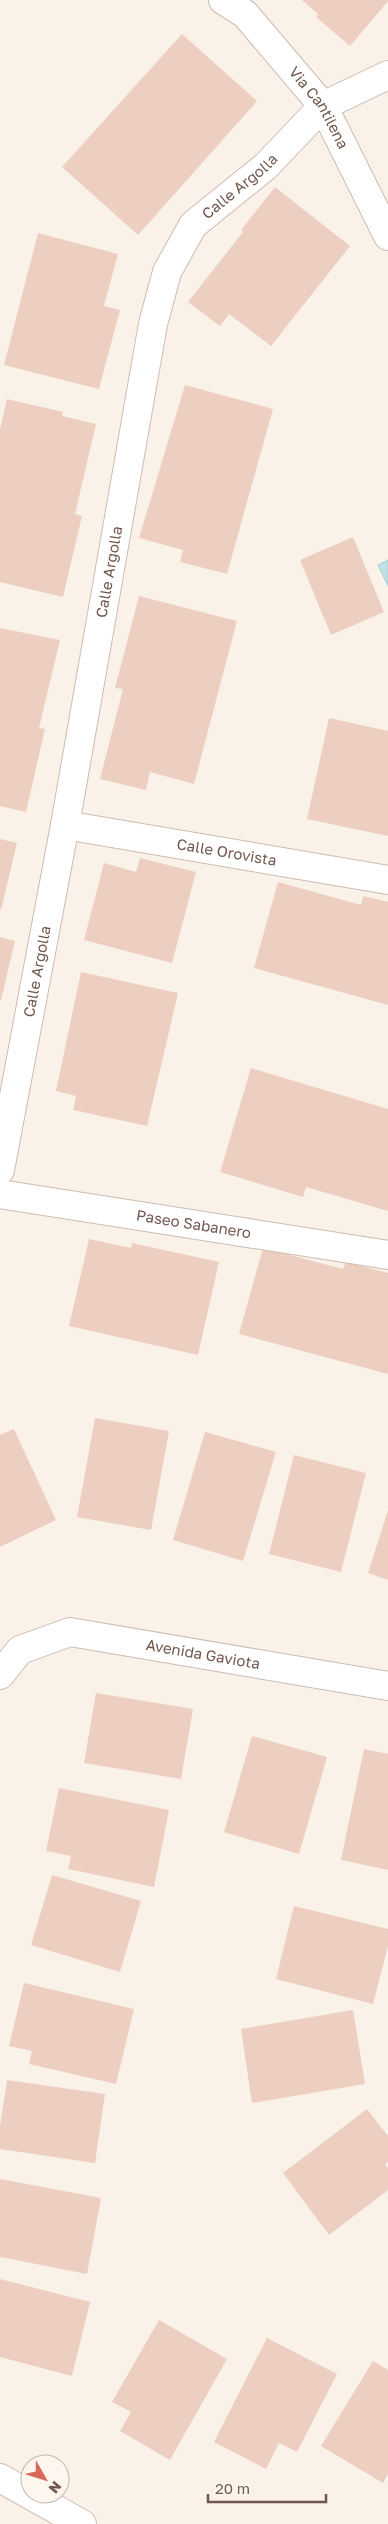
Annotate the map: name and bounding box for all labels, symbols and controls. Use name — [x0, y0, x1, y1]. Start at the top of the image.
street label: Via Cantilena — [286, 63, 353, 152]
street label: Calle Argolla — [198, 150, 281, 222]
street label: Calle Argolla — [92, 525, 125, 619]
street label: Calle Orovista — [176, 834, 278, 869]
street label: Calle Argolla — [19, 924, 54, 1019]
street label: Paseo Sabanero — [135, 1206, 253, 1241]
street label: Avenida Gaviota — [145, 1635, 262, 1672]
north arrow — [20, 2454, 70, 2504]
scale bar — [208, 2472, 326, 2504]
text: N — [46, 2478, 65, 2497]
text: 20 m — [215, 2479, 250, 2497]

